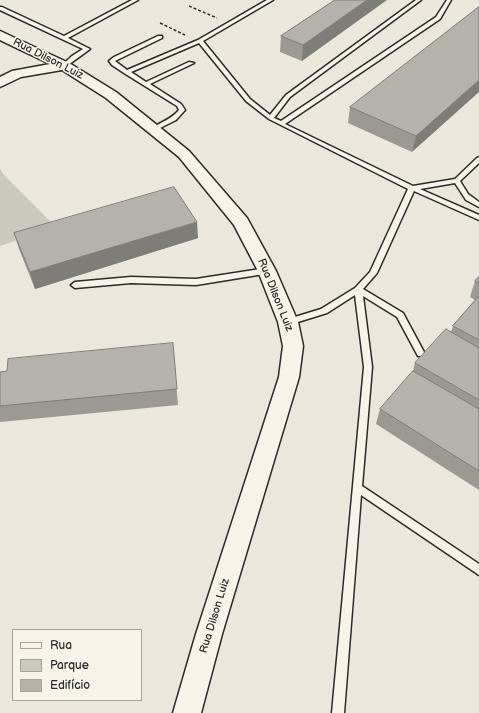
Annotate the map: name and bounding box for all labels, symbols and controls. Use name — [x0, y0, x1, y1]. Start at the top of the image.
street label: Rua Dilson Luiz — [11, 36, 85, 82]
street label: Rua Dilson Luiz — [254, 257, 296, 333]
street label: Rua Dilson Luiz — [197, 577, 233, 655]
legend — [12, 629, 142, 701]
text: Rua — [50, 638, 72, 653]
text: Parque — [50, 658, 89, 673]
text: Edifício — [50, 678, 90, 693]

